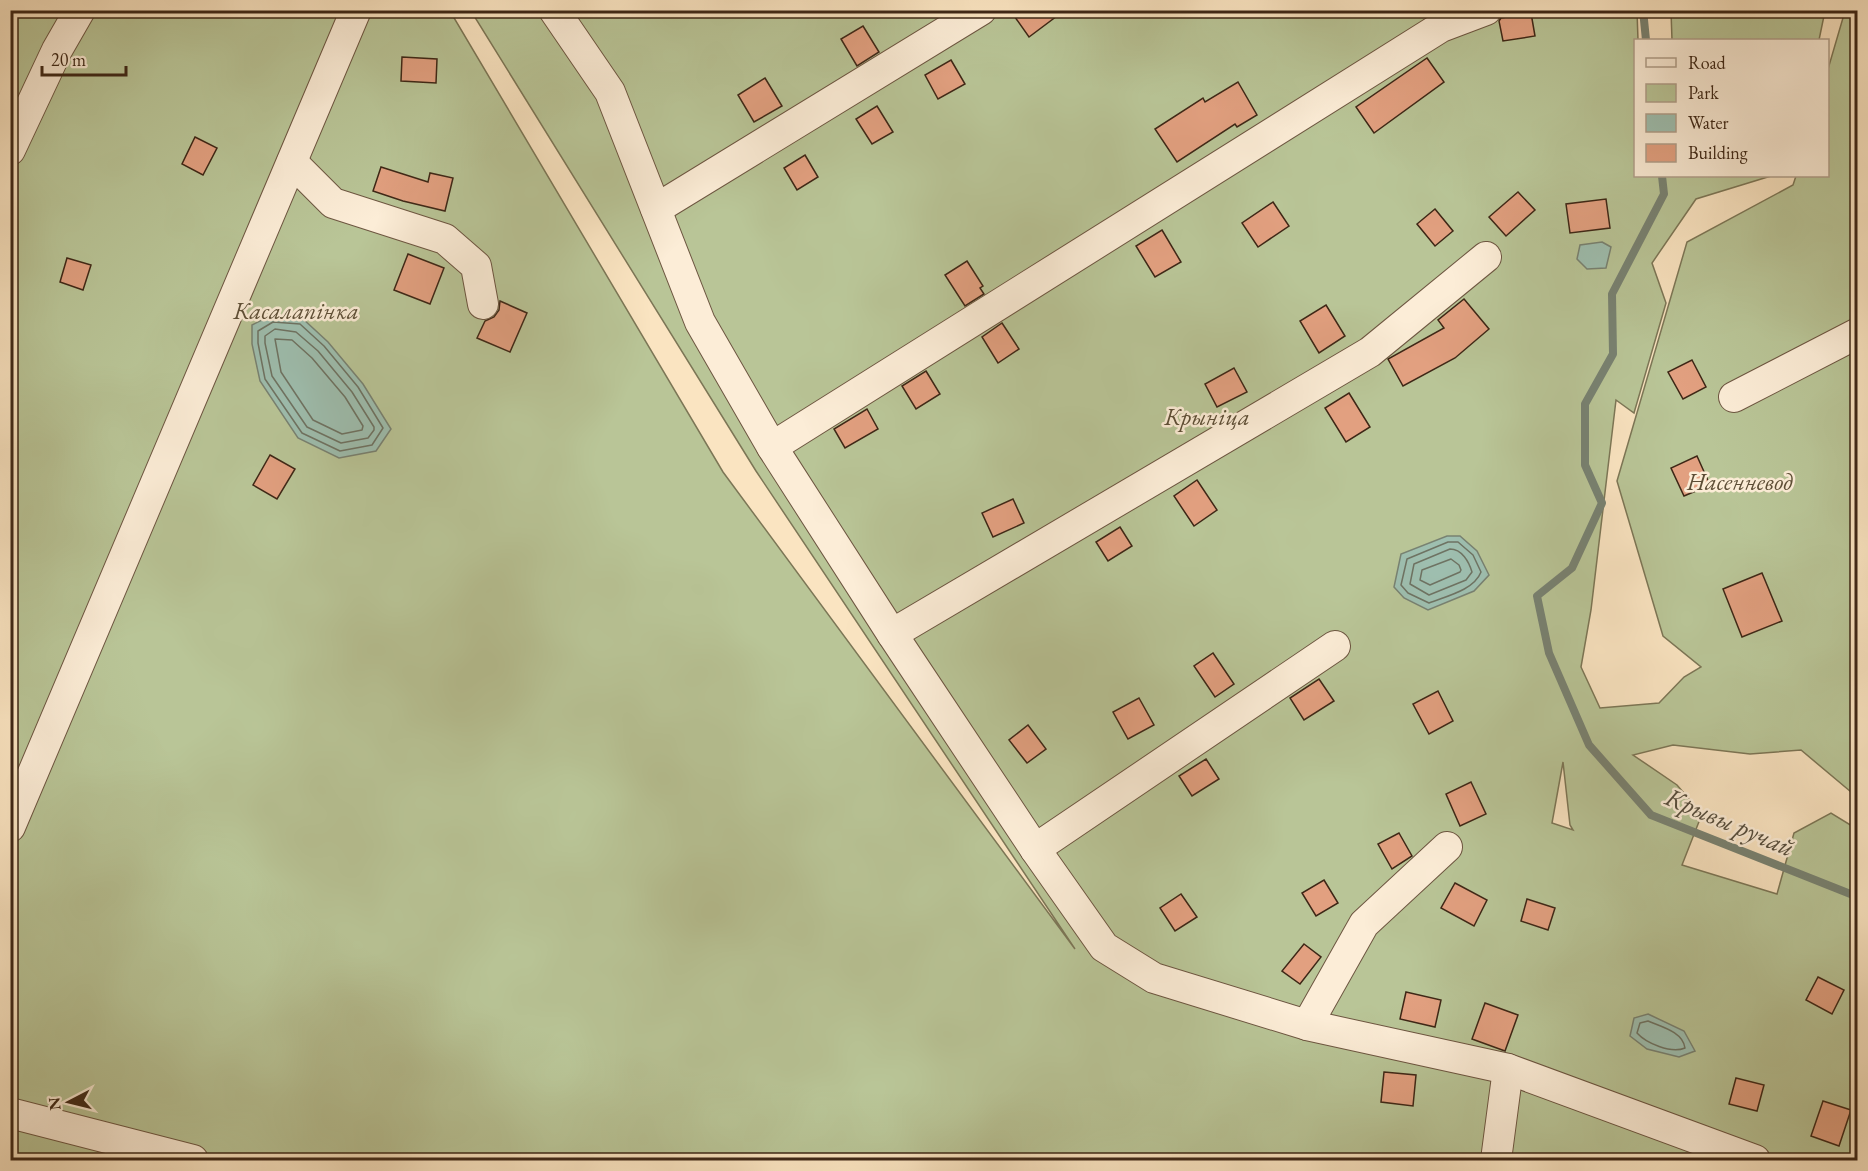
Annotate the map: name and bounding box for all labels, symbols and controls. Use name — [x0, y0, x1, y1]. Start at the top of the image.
scale bar — [42, 39, 126, 77]
legend — [1634, 39, 1829, 177]
text: 20 m — [51, 48, 86, 71]
text: Road — [1688, 51, 1727, 74]
text: Park — [1688, 81, 1719, 104]
text: Water — [1688, 111, 1729, 134]
text: Building — [1688, 141, 1748, 164]
park label: Касалапінка — [232, 295, 359, 326]
park label: Крыніца — [1163, 401, 1250, 432]
park label: Насенневод — [1686, 466, 1793, 497]
water label: Крывы ручай — [1660, 779, 1800, 864]
north arrow — [39, 1072, 99, 1132]
text: N — [43, 1096, 66, 1111]

